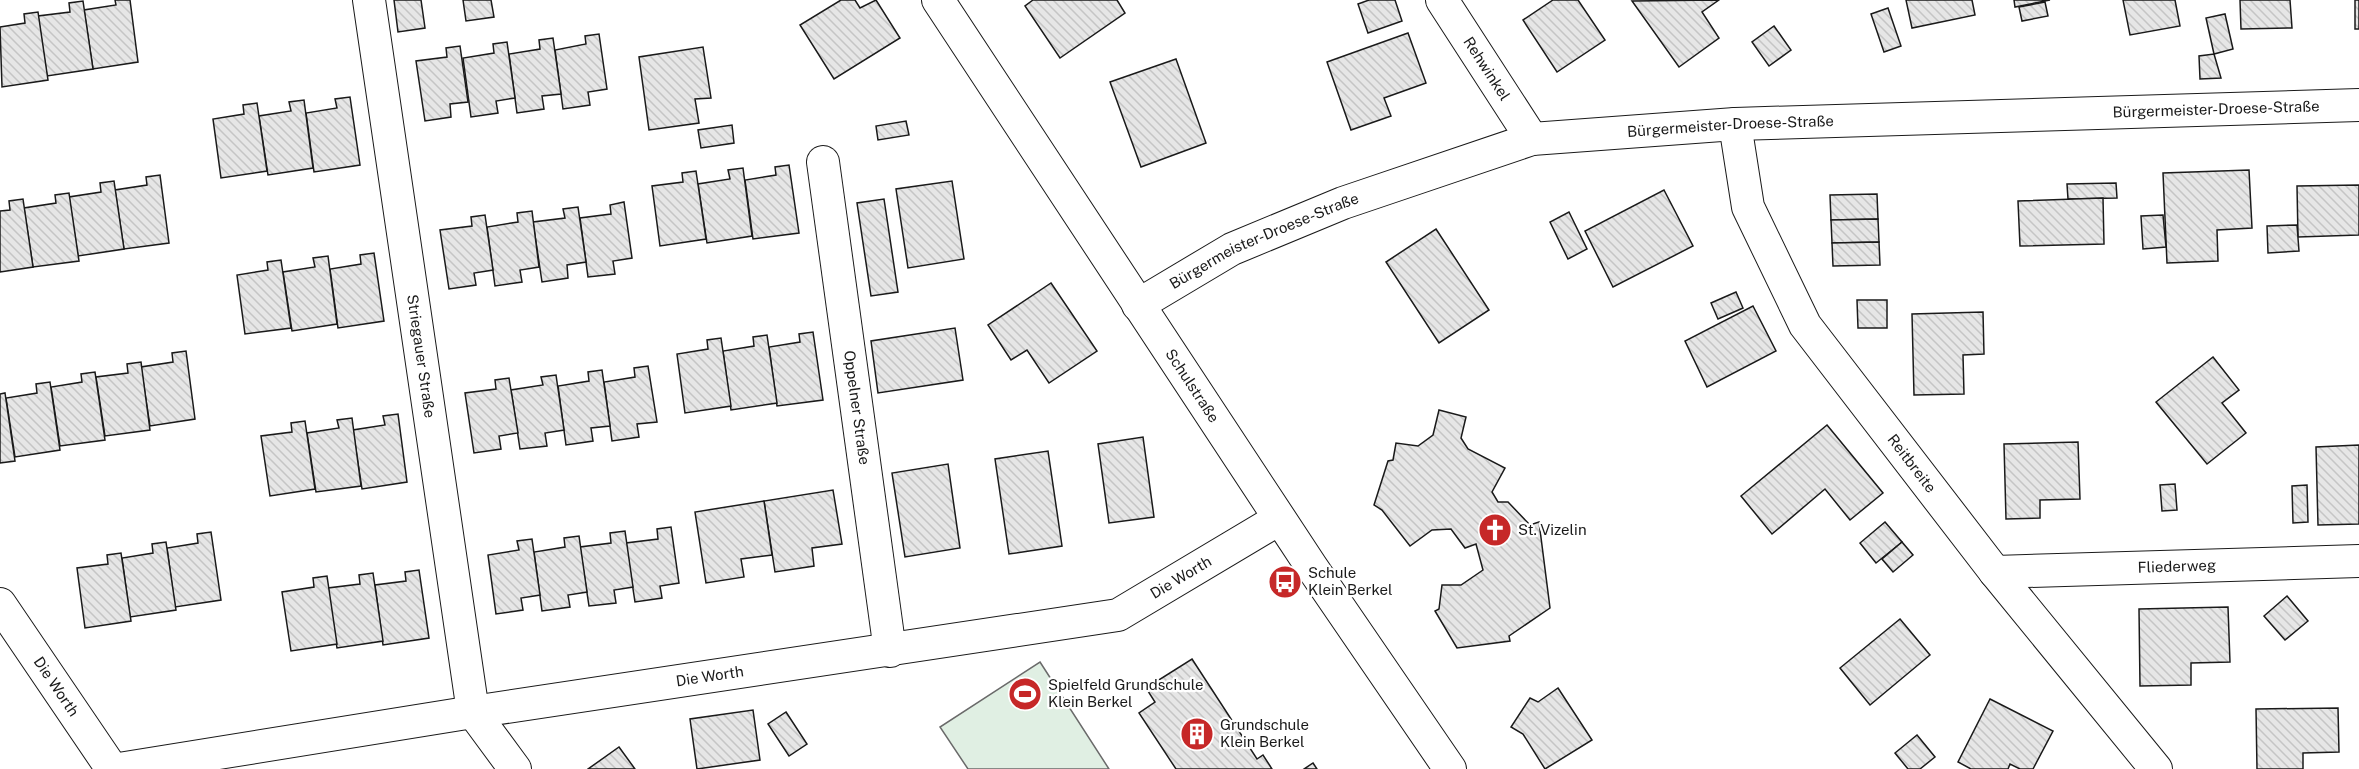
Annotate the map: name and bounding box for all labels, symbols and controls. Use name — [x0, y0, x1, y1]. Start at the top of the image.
street label: Rehwinkel — [1460, 34, 1514, 103]
street label: Bürgermeister-Droese-Straße — [2112, 97, 2320, 120]
street label: Bürgermeister-Droese-Straße — [1626, 112, 1834, 140]
street label: Bürgermeister-Droese-Straße — [1166, 189, 1361, 292]
street label: Striegauer Straße — [404, 293, 439, 419]
street label: Schulstraße — [1162, 346, 1223, 425]
street label: Oppelner Straße — [841, 349, 873, 466]
street label: Reitbreite — [1884, 431, 1940, 496]
church icon: St. Vizelin — [1477, 512, 1513, 548]
place label: St. Vizelin — [1518, 521, 1587, 538]
street label: Die Worth — [1147, 552, 1214, 602]
street label: Fliederweg — [2137, 556, 2216, 576]
bus stop icon: Schule Klein Berkel — [1267, 564, 1303, 600]
place label: Schule Klein Berkel — [1308, 564, 1393, 598]
street label: Die Worth — [30, 654, 83, 719]
street label: Die Worth — [675, 662, 745, 689]
sports icon: Spielfeld Grundschule Klein Berkel — [1007, 676, 1043, 712]
place label: Spielfeld Grundschule Klein Berkel — [1048, 676, 1204, 710]
building icon: Grundschule Klein Berkel — [1179, 716, 1215, 752]
place label: Grundschule Klein Berkel — [1220, 716, 1309, 750]

